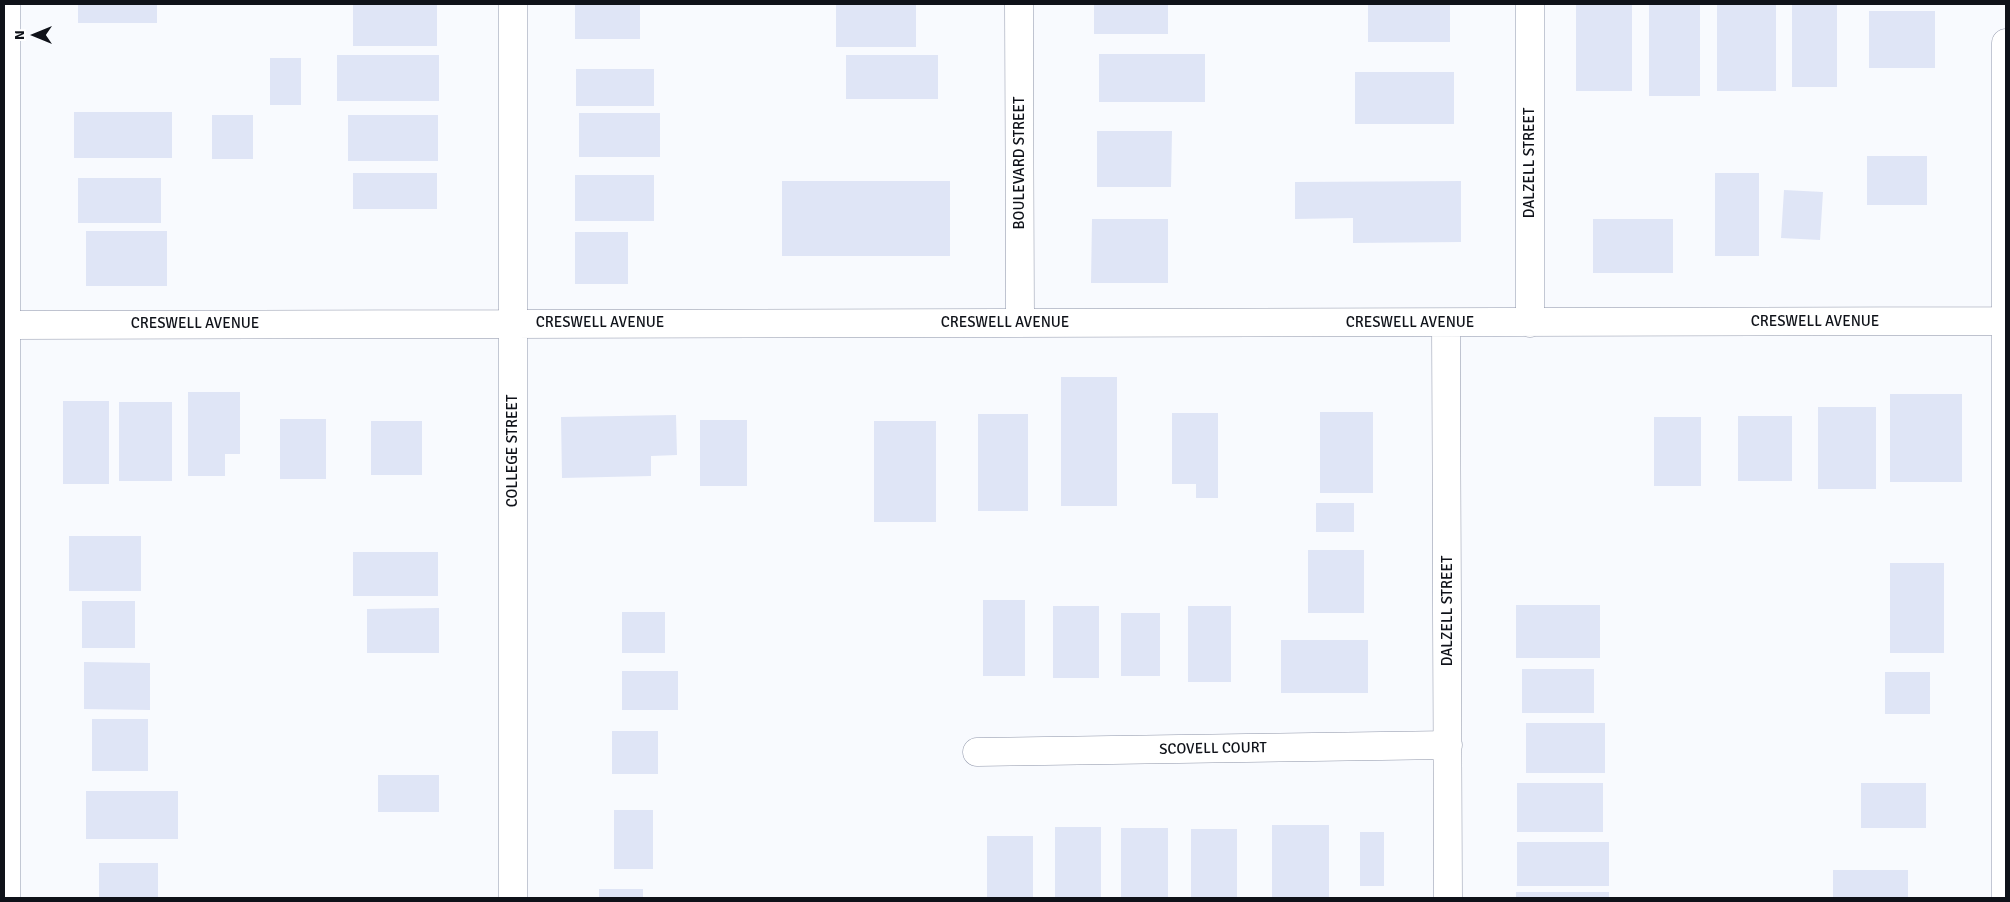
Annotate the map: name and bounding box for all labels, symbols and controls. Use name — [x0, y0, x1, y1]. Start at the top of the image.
north arrow — [10, 10, 60, 60]
text: N — [11, 30, 28, 40]
street label: BOULEVARD STREET — [1011, 97, 1029, 229]
street label: DALZELL STREET — [1521, 108, 1539, 218]
street label: CRESWELL AVENUE — [1751, 313, 1879, 331]
street label: CRESWELL AVENUE — [536, 314, 664, 332]
street label: CRESWELL AVENUE — [941, 314, 1069, 332]
street label: CRESWELL AVENUE — [1346, 314, 1474, 332]
street label: CRESWELL AVENUE — [131, 315, 259, 333]
street label: COLLEGE STREET — [504, 395, 522, 507]
street label: DALZELL STREET — [1439, 556, 1457, 666]
street label: SCOVELL COURT — [1159, 739, 1267, 759]

